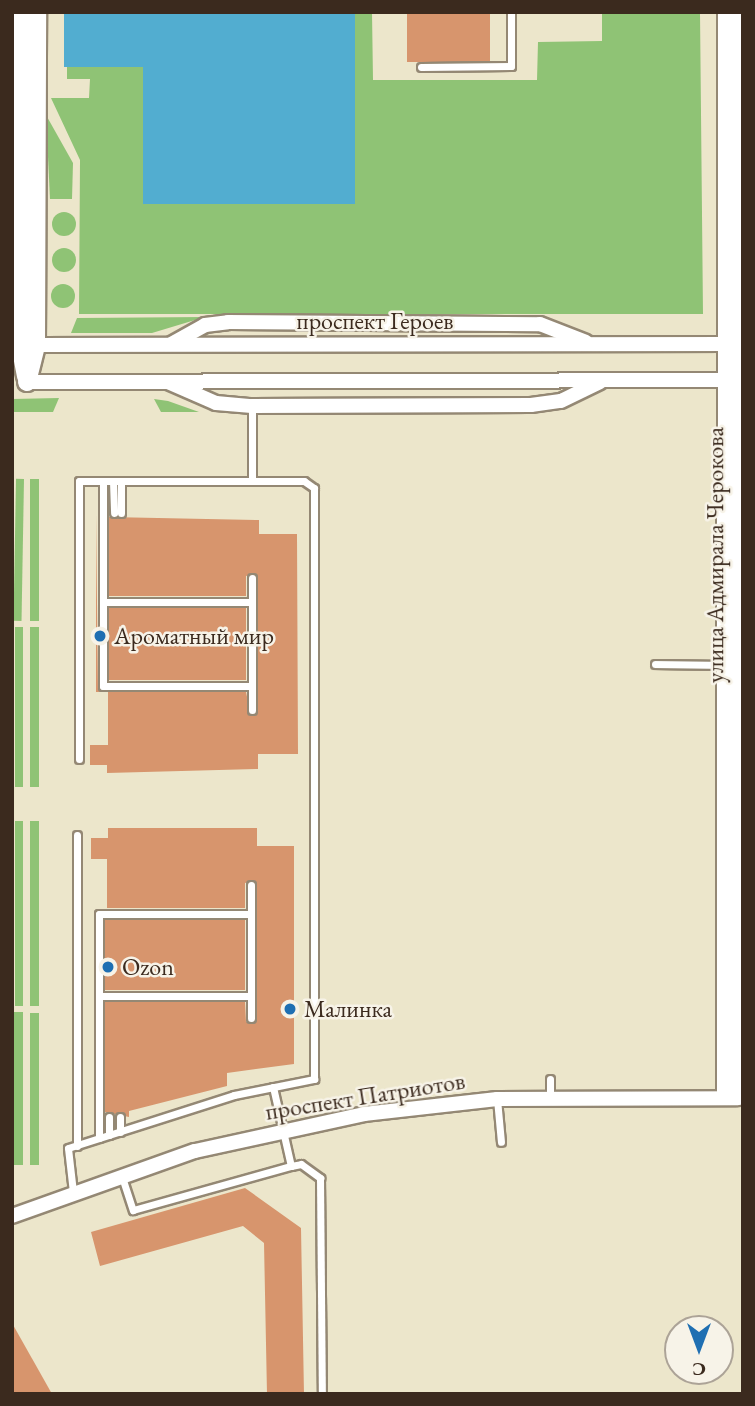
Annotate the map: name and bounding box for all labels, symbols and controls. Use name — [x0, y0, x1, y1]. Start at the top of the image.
street label: проспект Героев — [297, 307, 453, 335]
street label: улица Адмирала Черокова — [701, 427, 729, 683]
place label: Ароматный мир — [114, 622, 274, 650]
marker: Ароматный мир — [92, 628, 108, 644]
place label: Ozon — [122, 953, 174, 981]
marker: Ozon — [100, 959, 116, 975]
place label: Малинка — [304, 995, 392, 1023]
marker: Малинка — [282, 1001, 298, 1017]
street label: проспект Патриотов — [263, 1066, 467, 1126]
north arrow — [664, 1315, 734, 1385]
text: С — [692, 1357, 706, 1382]

